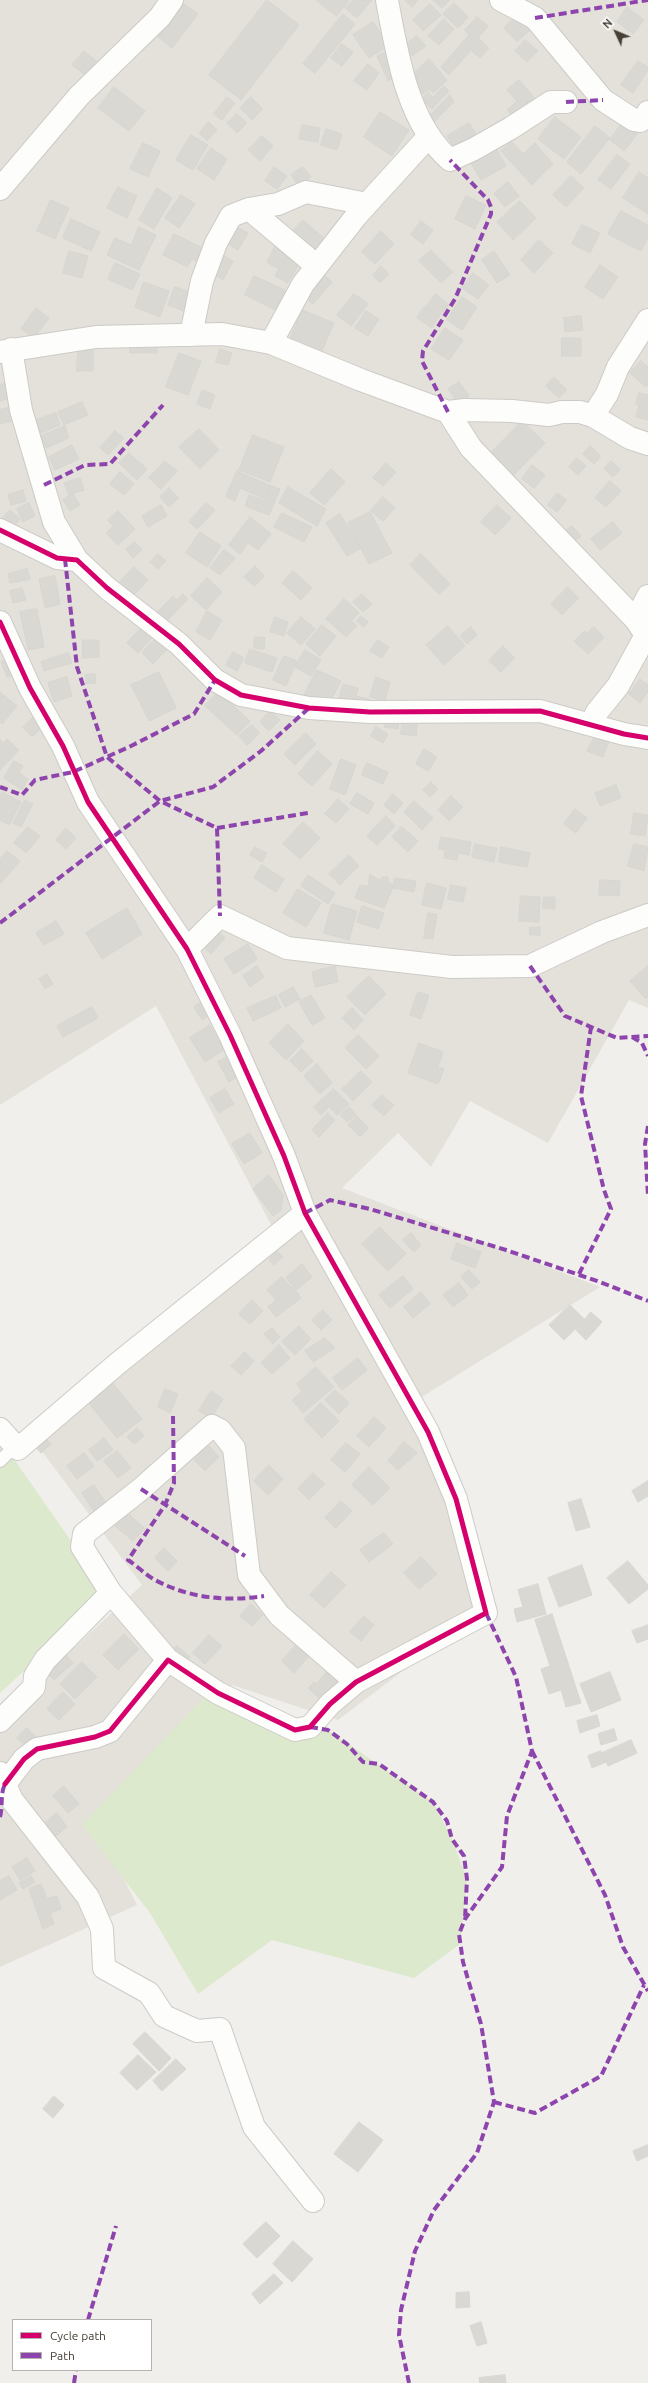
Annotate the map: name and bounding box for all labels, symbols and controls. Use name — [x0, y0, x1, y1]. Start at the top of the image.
north arrow — [596, 12, 636, 52]
text: N — [600, 17, 615, 31]
legend — [12, 2319, 152, 2371]
text: Cycle path — [50, 2329, 106, 2342]
text: Path — [50, 2349, 75, 2362]

